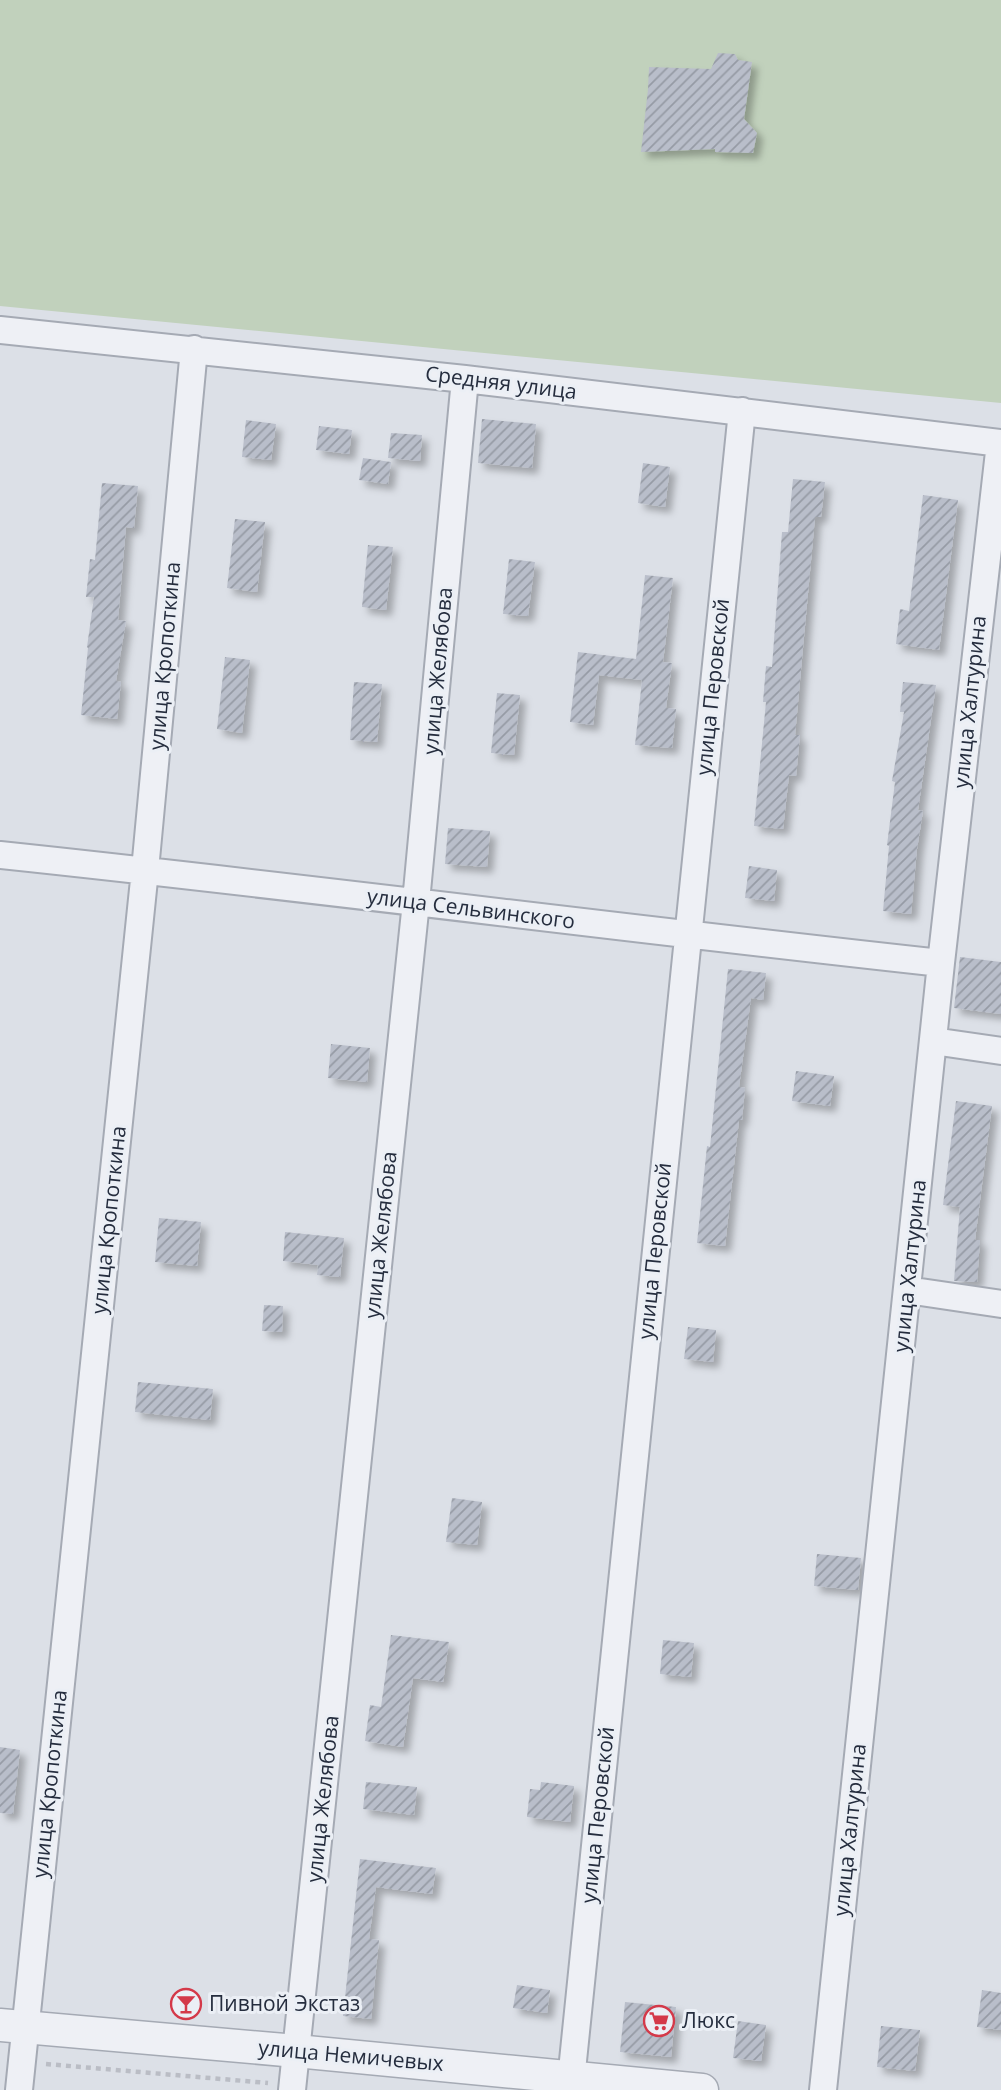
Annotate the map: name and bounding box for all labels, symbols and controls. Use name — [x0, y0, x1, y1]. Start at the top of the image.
street label: Средняя улица — [424, 359, 579, 405]
street label: улица Кропоткина — [142, 560, 186, 751]
street label: улица Желябова — [416, 586, 458, 756]
street label: улица Перовской — [689, 597, 735, 777]
street label: улица Халтурина — [946, 614, 992, 790]
street label: улица Сельвинского — [365, 881, 577, 935]
street label: улица Кропоткина — [84, 1124, 132, 1315]
street label: улица Желябова — [357, 1150, 403, 1320]
street label: улица Перовской — [631, 1161, 677, 1341]
street label: улица Халтурина — [886, 1178, 932, 1354]
street label: улица Кропоткина — [25, 1688, 73, 1879]
street label: улица Желябова — [299, 1714, 345, 1884]
street label: улица Перовской — [574, 1725, 620, 1905]
street label: улица Халтурина — [826, 1742, 872, 1918]
bar icon: Пивной Экстаз — [169, 1987, 203, 2021]
place label: Пивной Экстаз — [209, 1989, 360, 2017]
supermarket icon: Люкс — [642, 2004, 676, 2038]
place label: Люкс — [682, 2006, 735, 2034]
street label: улица Немичевых — [257, 2033, 445, 2077]

